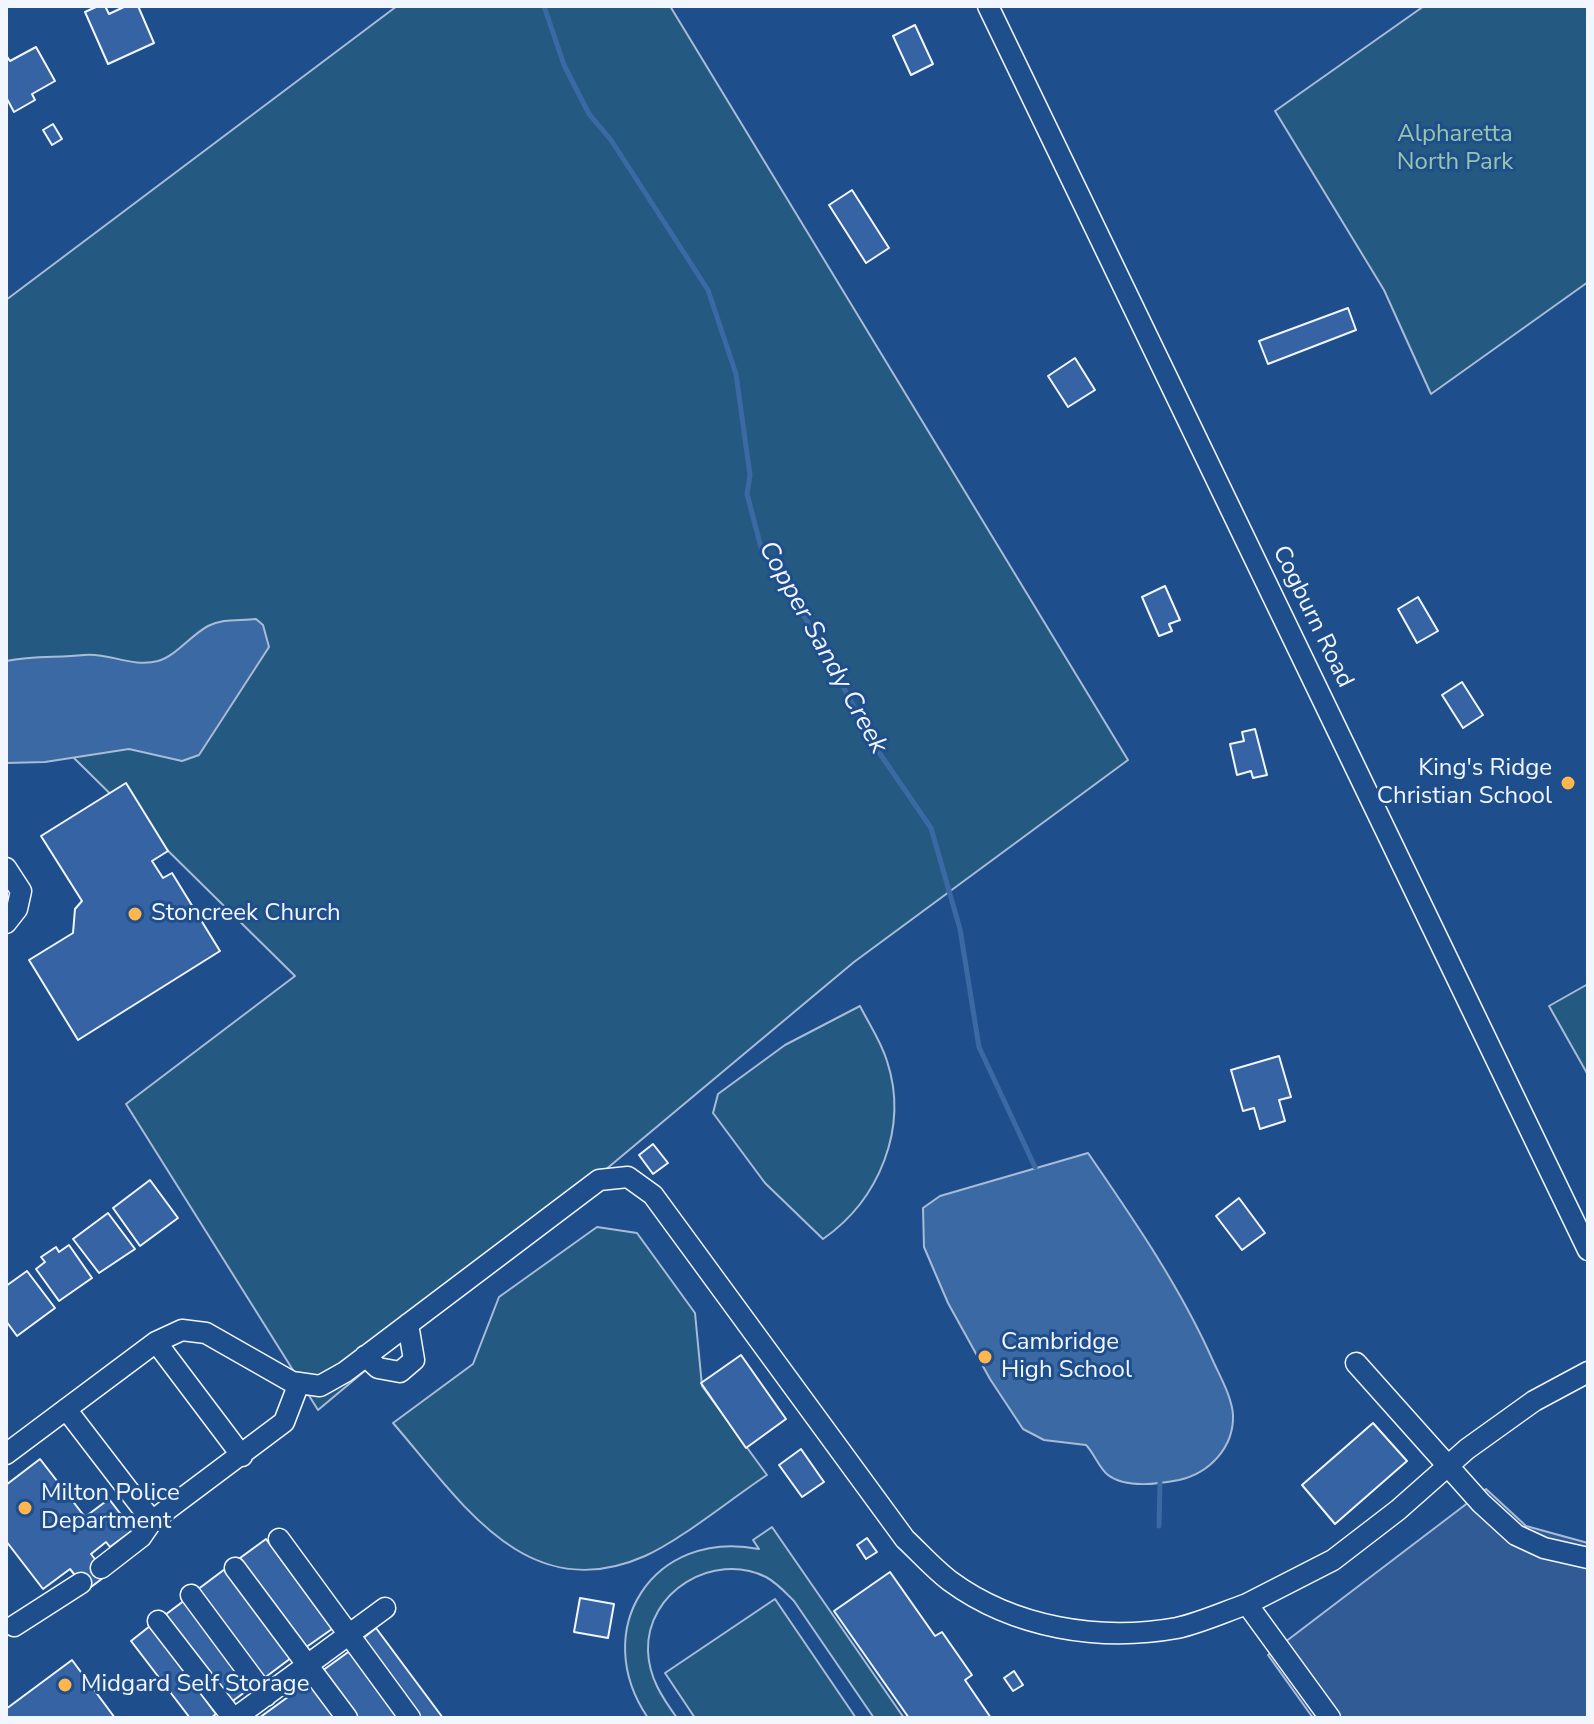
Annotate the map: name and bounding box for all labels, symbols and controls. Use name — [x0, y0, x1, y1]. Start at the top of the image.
park label: Alpharetta North Park — [1397, 121, 1513, 177]
water label: Copper Sandy Creek — [751, 536, 893, 760]
street label: Cogburn Road — [1265, 541, 1359, 693]
place label: King's Ridge Christian School — [1377, 755, 1552, 811]
marker: King's Ridge Christian School — [1559, 774, 1577, 792]
place label: Stoncreek Church — [151, 900, 341, 928]
marker: Stoncreek Church — [126, 905, 144, 923]
place label: Cambridge High School — [1001, 1329, 1132, 1385]
marker: Cambridge High School — [976, 1348, 994, 1366]
place label: Milton Police Department — [41, 1480, 180, 1536]
marker: Milton Police Department — [16, 1499, 34, 1517]
place label: Midgard Self Storage — [81, 1671, 309, 1699]
marker: Midgard Self Storage — [56, 1676, 74, 1694]

